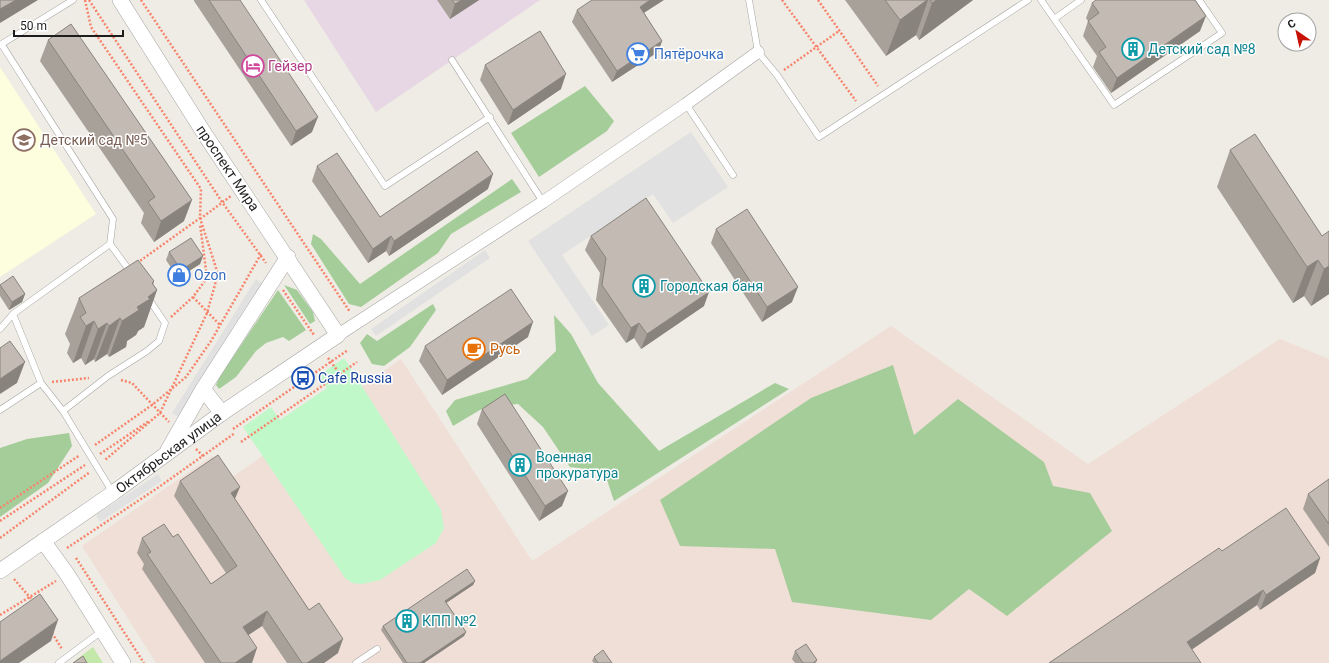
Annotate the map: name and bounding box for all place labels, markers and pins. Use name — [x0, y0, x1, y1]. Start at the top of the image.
building icon: Детский сад №8 — [1120, 36, 1146, 62]
supermarket icon: Пятёрочка — [625, 41, 651, 67]
place label: Детский сад №8 — [1148, 41, 1256, 57]
place label: Пятёрочка — [654, 46, 724, 62]
hotel icon: Гейзер — [240, 53, 266, 79]
place label: Гейзер — [268, 58, 313, 74]
school or university icon: Детский сад №5 — [11, 127, 37, 153]
place label: Детский сад №5 — [40, 132, 148, 148]
shop icon: Ozon — [166, 262, 192, 288]
place label: Ozon — [194, 267, 226, 283]
building icon: Городская баня — [631, 273, 657, 299]
place label: Городская баня — [660, 278, 763, 294]
cafe icon: Русь — [461, 336, 487, 362]
place label: Русь — [490, 341, 520, 357]
bus stop icon: Cafe Russia — [290, 365, 316, 391]
place label: Cafe Russia — [318, 370, 392, 386]
place label: Военная прокуратура — [536, 449, 618, 481]
building icon: Военная прокуратура — [507, 452, 533, 478]
building icon: КПП №2 — [394, 608, 420, 634]
place label: КПП №2 — [422, 613, 477, 629]

